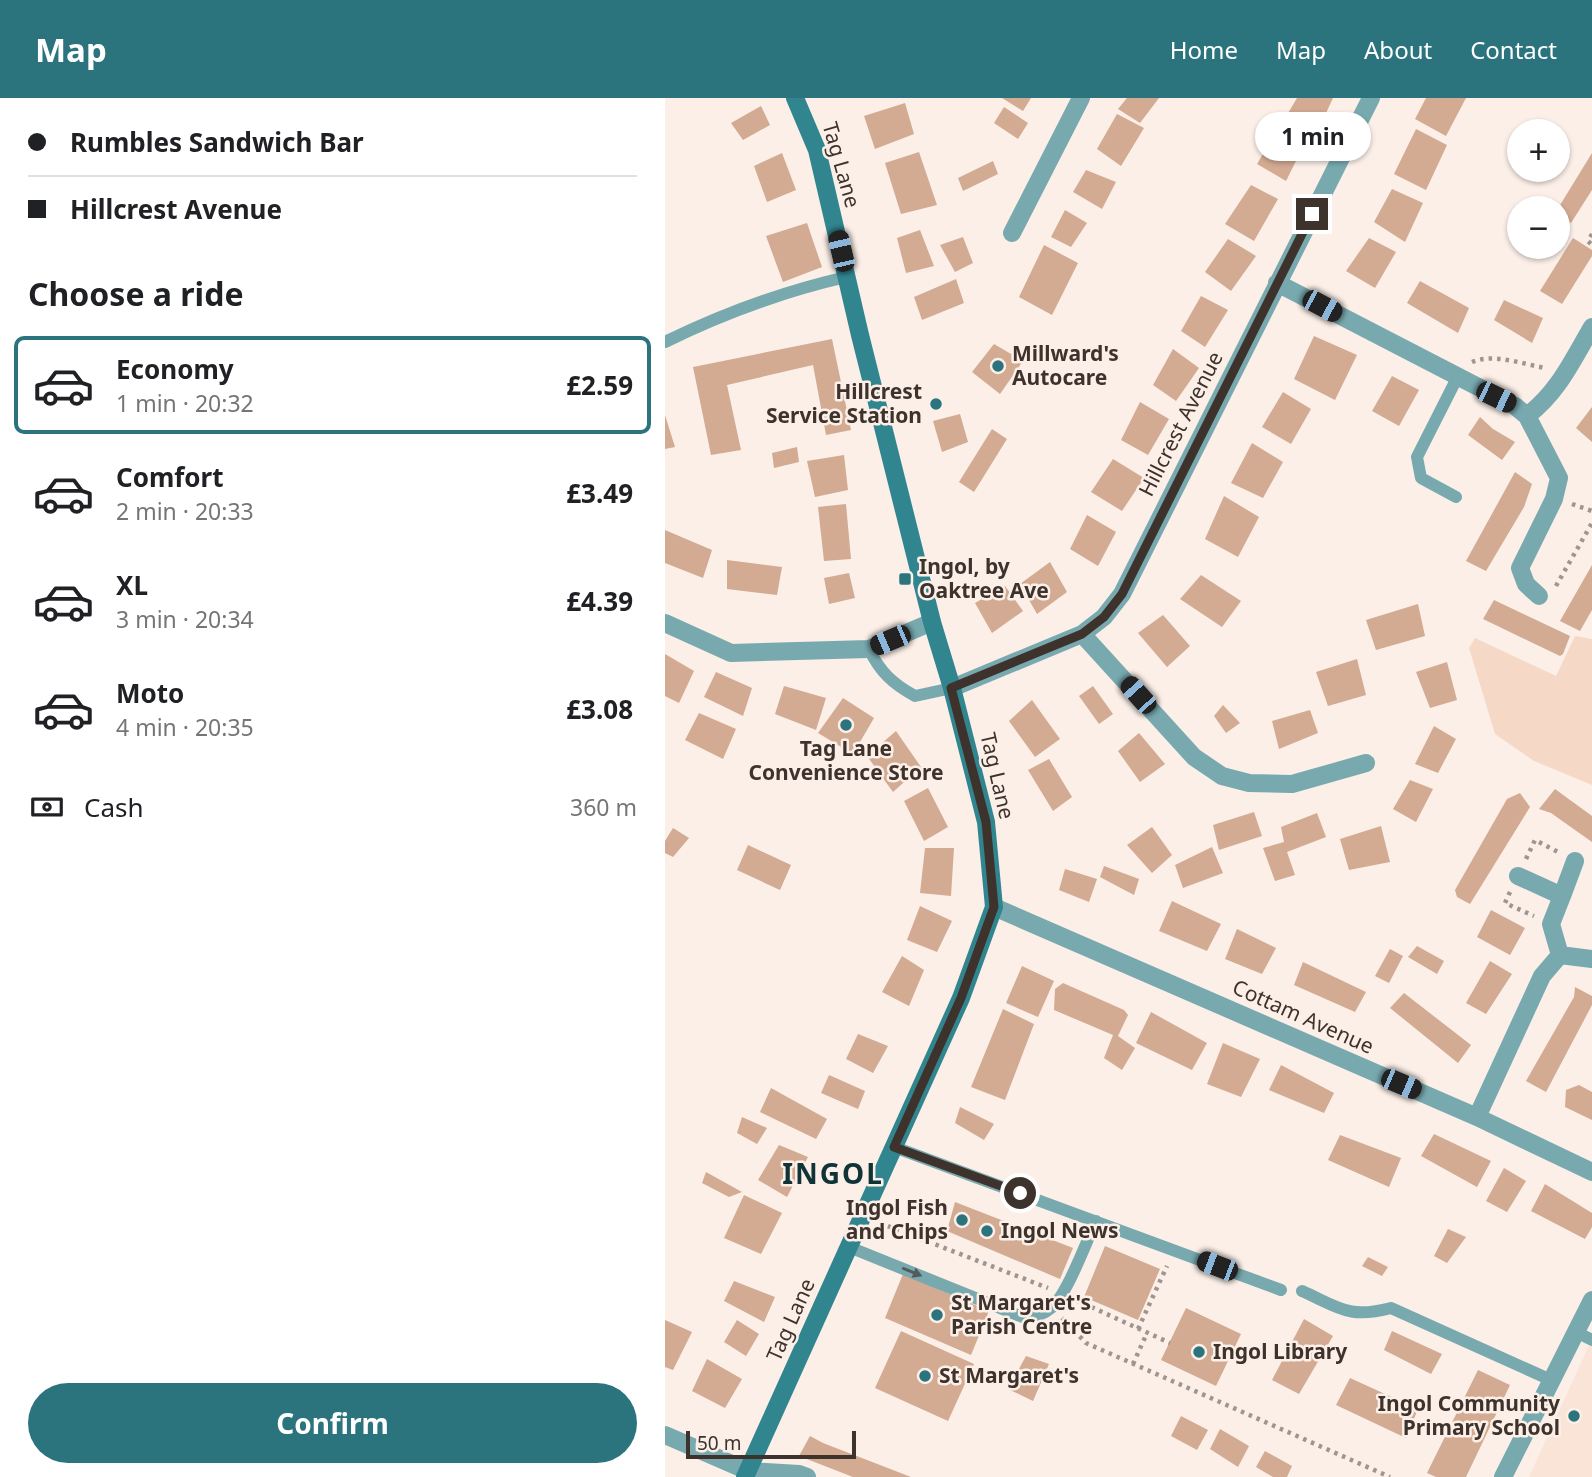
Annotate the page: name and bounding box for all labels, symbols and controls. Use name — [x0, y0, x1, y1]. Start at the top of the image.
text: Map — [35, 27, 107, 72]
text: Home — [1170, 33, 1238, 66]
text: Map — [1276, 33, 1326, 66]
text: About — [1364, 33, 1432, 66]
text: Contact — [1470, 33, 1557, 66]
callout: 1 min — [1254, 113, 1370, 162]
street label: Tag Lane — [816, 119, 868, 211]
map controls — [1507, 119, 1570, 259]
button: + — [1507, 119, 1570, 182]
text: 1 min — [1281, 120, 1345, 152]
text: Rumbles Sandwich Bar — [70, 124, 364, 160]
text: Hillcrest Avenue — [70, 191, 282, 227]
button: − — [1507, 196, 1570, 259]
route end — [1296, 198, 1328, 230]
car — [827, 228, 856, 274]
text: Choose a ride — [28, 272, 244, 315]
car — [1299, 287, 1346, 325]
place label: Millward's Autocare — [1012, 339, 1119, 391]
street label: Hillcrest Avenue — [1132, 346, 1229, 501]
text: Economy — [116, 351, 234, 387]
icon: car — [32, 354, 95, 417]
marker: Millward's Autocare — [990, 358, 1006, 374]
text: £2.59 — [566, 367, 633, 403]
place label: Hillcrest Service Station — [766, 377, 922, 429]
car — [1473, 378, 1520, 416]
text: 1 min · 20:32 — [116, 387, 254, 419]
marker: Hillcrest Service Station — [928, 396, 944, 412]
text: Comfort — [116, 459, 224, 495]
icon: car — [32, 462, 95, 525]
text: £3.49 — [566, 475, 633, 511]
text: 2 min · 20:33 — [116, 495, 254, 527]
place label: Ingol, by Oaktree Ave — [919, 552, 1049, 604]
text: XL — [116, 567, 148, 603]
icon: car — [32, 570, 95, 633]
marker: Ingol, by Oaktree Ave — [897, 571, 913, 587]
text: £4.39 — [566, 583, 633, 619]
text: 3 min · 20:34 — [116, 603, 254, 635]
car — [867, 622, 914, 658]
car — [1117, 672, 1160, 718]
text: Moto — [116, 675, 184, 711]
icon: car — [32, 678, 95, 741]
text: £3.08 — [566, 691, 633, 727]
text: 4 min · 20:35 — [116, 711, 254, 743]
marker: Tag Lane Convenience Store — [838, 717, 854, 733]
street label: Tag Lane — [974, 730, 1021, 822]
place label: Tag Lane Convenience Store — [748, 734, 944, 786]
icon: cash — [28, 788, 66, 826]
text: Cash — [84, 789, 144, 825]
text: 360 m — [570, 791, 637, 823]
street label: Cottam Avenue — [1228, 972, 1378, 1060]
car — [1378, 1066, 1425, 1102]
district label: INGOL — [782, 1154, 884, 1192]
route start — [1004, 1177, 1036, 1209]
place label: Ingol Fish and Chips — [846, 1193, 948, 1245]
marker: Ingol Fish and Chips — [954, 1212, 970, 1228]
place label: Ingol News — [1001, 1216, 1119, 1244]
marker: Ingol News — [979, 1223, 995, 1239]
car — [1194, 1249, 1241, 1283]
one-way arrow — [902, 1267, 923, 1278]
street label: Tag Lane — [759, 1274, 821, 1365]
place label: St Margaret's Parish Centre — [951, 1288, 1092, 1340]
marker: St Margaret's Parish Centre — [929, 1307, 945, 1323]
place label: Ingol Library — [1213, 1337, 1347, 1365]
marker: Ingol Library — [1191, 1344, 1207, 1360]
place label: St Margaret's — [939, 1361, 1079, 1389]
marker: St Margaret's — [917, 1368, 933, 1384]
button: Confirm — [28, 1383, 637, 1463]
place label: Ingol Community Primary School — [1378, 1389, 1560, 1441]
marker: Ingol Community Primary School — [1566, 1408, 1582, 1424]
scale bar — [686, 1428, 856, 1460]
text: 50 m — [697, 1430, 741, 1456]

